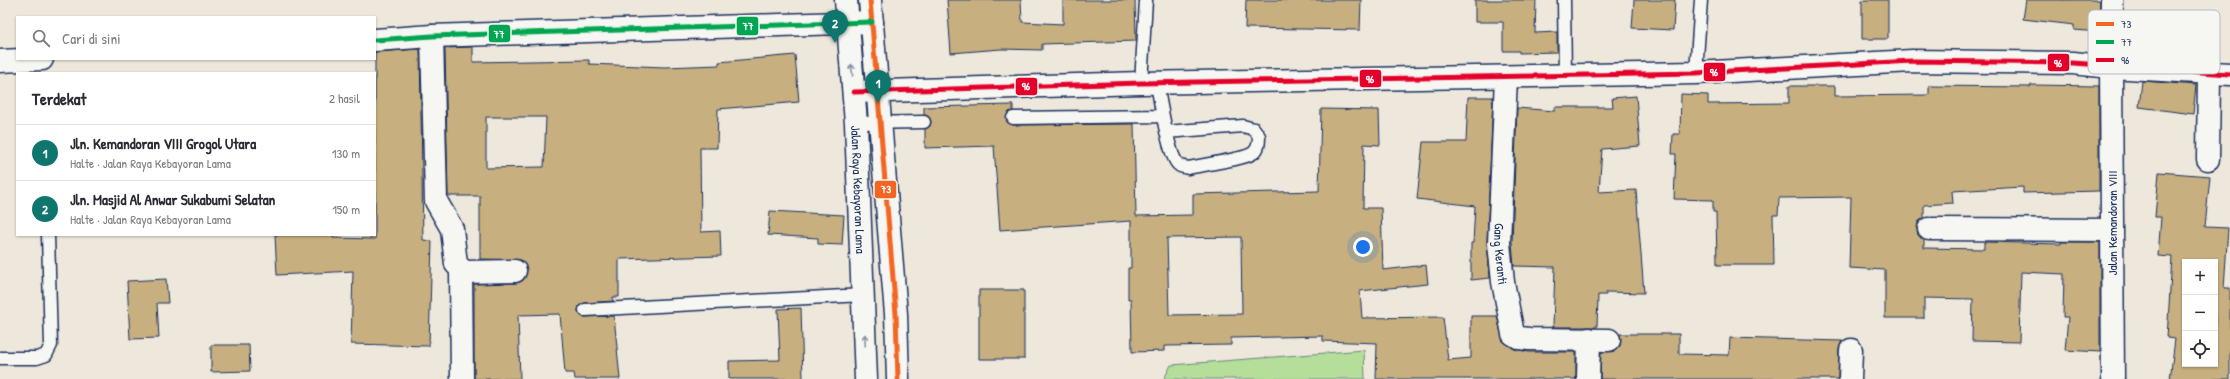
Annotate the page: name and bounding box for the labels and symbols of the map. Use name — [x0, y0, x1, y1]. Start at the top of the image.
pin: 2 — [822, 10, 848, 43]
legend — [2088, 10, 2220, 74]
line badge: 77 — [736, 16, 759, 36]
text: 73 — [2121, 17, 2131, 31]
text: 77 — [742, 19, 754, 33]
line badge: 77 — [488, 24, 511, 43]
text: 77 — [493, 27, 505, 41]
text: 77 — [2121, 35, 2132, 49]
line badge: 96 — [2047, 53, 2070, 72]
text: 96 — [2121, 53, 2130, 67]
text: 96 — [2054, 56, 2063, 70]
line badge: 96 — [1703, 62, 1726, 82]
one-way arrow — [849, 64, 856, 77]
text: 96 — [1710, 65, 1719, 79]
line badge: 96 — [1359, 69, 1382, 88]
pin: 1 — [865, 70, 891, 103]
text: 96 — [1366, 72, 1375, 86]
line badge: 96 — [1015, 77, 1038, 96]
text: 96 — [1022, 79, 1031, 93]
street label: Jalan Raya Kebayoran Lama — [847, 125, 870, 254]
street label: Jalan Kemandoran VIII — [2103, 171, 2121, 275]
line badge: 73 — [874, 180, 897, 199]
text: 73 — [880, 182, 891, 196]
street label: Gang Keranti — [1490, 223, 1512, 286]
your location — [1353, 237, 1373, 257]
one-way arrow — [861, 334, 869, 347]

